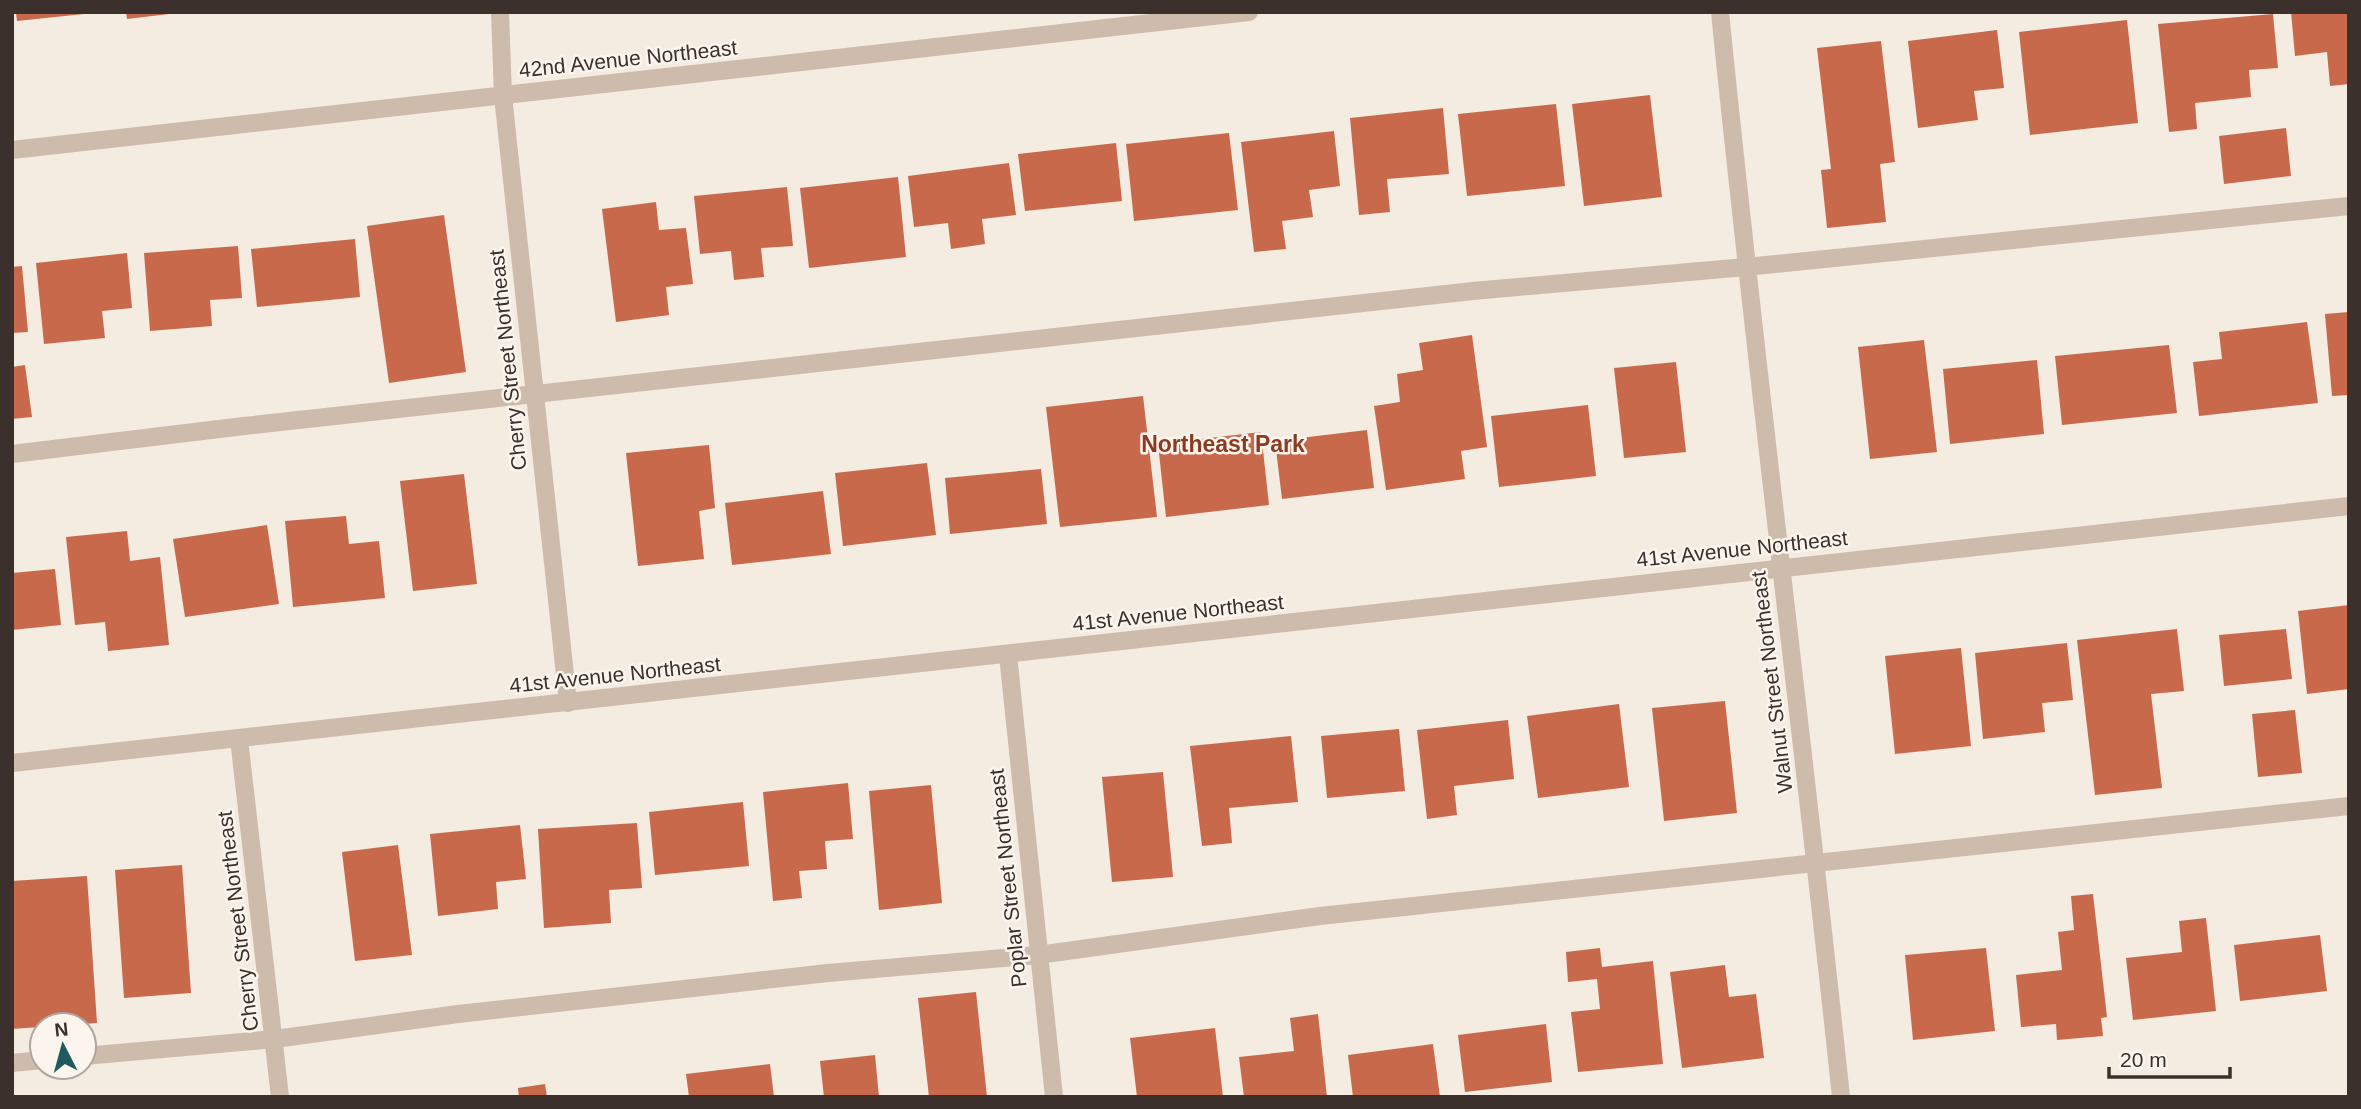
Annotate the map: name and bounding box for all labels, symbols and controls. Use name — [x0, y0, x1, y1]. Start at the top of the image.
street label: 42nd Avenue Northeast — [518, 36, 738, 81]
street label: Cherry Street Northeast — [484, 248, 531, 472]
district label: Northeast Park — [1141, 431, 1305, 457]
street label: 41st Avenue Northeast — [1635, 526, 1849, 571]
street label: Walnut Street Northeast — [1746, 570, 1797, 794]
street label: 41st Avenue Northeast — [1071, 590, 1285, 635]
street label: 41st Avenue Northeast — [508, 652, 722, 697]
street label: Poplar Street Northeast — [985, 768, 1030, 988]
street label: Cherry Street Northeast — [213, 809, 262, 1033]
north arrow — [28, 1011, 98, 1081]
text: N — [53, 1018, 69, 1041]
scale bar — [2109, 1036, 2230, 1080]
text: 20 m — [2120, 1048, 2167, 1071]

